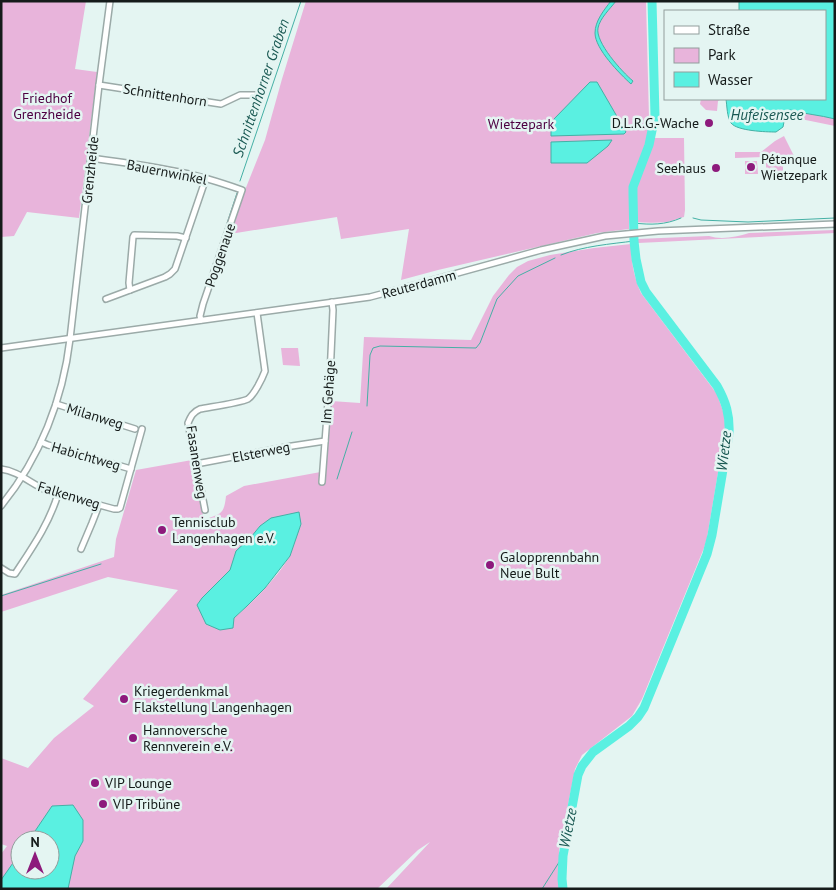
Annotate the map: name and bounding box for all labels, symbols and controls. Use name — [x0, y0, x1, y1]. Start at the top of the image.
legend — [664, 10, 826, 100]
water label: Schnittenhorner Graben — [228, 16, 293, 160]
text: Straße — [708, 20, 750, 39]
text: Park — [708, 45, 736, 64]
text: Wasser — [708, 70, 753, 89]
street label: Schnittenhorn — [122, 80, 208, 110]
park label: Friedhof Grenzheide — [13, 89, 81, 123]
water label: Hufeisensee — [731, 105, 803, 124]
place label: D.L.R.G.-Wache — [612, 114, 699, 132]
park label: Wietzepark — [488, 115, 554, 133]
marker: D.L.R.G.-Wache — [703, 117, 715, 129]
street label: Grenzheide — [78, 135, 102, 205]
place label: Pétanque Wietzepark — [761, 150, 828, 184]
street label: Bauernwinkel — [125, 155, 209, 189]
place label: Seehaus — [656, 159, 706, 177]
marker: Pétanque Wietzepark — [745, 161, 757, 173]
marker: Seehaus — [710, 162, 722, 174]
street label: Poggenaue — [201, 221, 239, 289]
street label: Reuterdamm — [380, 265, 458, 303]
street label: Im Gehäge — [317, 359, 339, 425]
street label: Milanweg — [65, 399, 125, 433]
street label: Fasanenweg — [182, 424, 212, 500]
water label: Wietze — [712, 430, 735, 472]
street label: Habichtweg — [49, 438, 123, 474]
street label: Elsterweg — [231, 438, 291, 466]
street label: Falkenweg — [36, 477, 102, 513]
place label: Tennisclub Langenhagen e.V. — [172, 513, 275, 547]
marker: Tennisclub Langenhagen e.V. — [156, 524, 168, 536]
place label: Galopprennbahn Neue Bult — [500, 548, 599, 582]
marker: Galopprennbahn Neue Bult — [484, 559, 496, 571]
place label: Kriegerdenkmal Flakstellung Langenhagen — [134, 682, 292, 716]
marker: Kriegerdenkmal Flakstellung Langenhagen — [118, 693, 130, 705]
place label: Hannoversche Rennverein e.V. — [143, 721, 233, 755]
marker: Hannoversche Rennverein e.V. — [127, 732, 139, 744]
place label: VIP Lounge — [104, 774, 172, 792]
marker: VIP Lounge — [89, 777, 101, 789]
place label: VIP Tribüne — [112, 795, 180, 813]
marker: VIP Tribüne — [97, 798, 109, 810]
water label: Wietze — [554, 806, 581, 850]
north arrow — [10, 830, 60, 880]
text: N — [30, 833, 40, 851]

